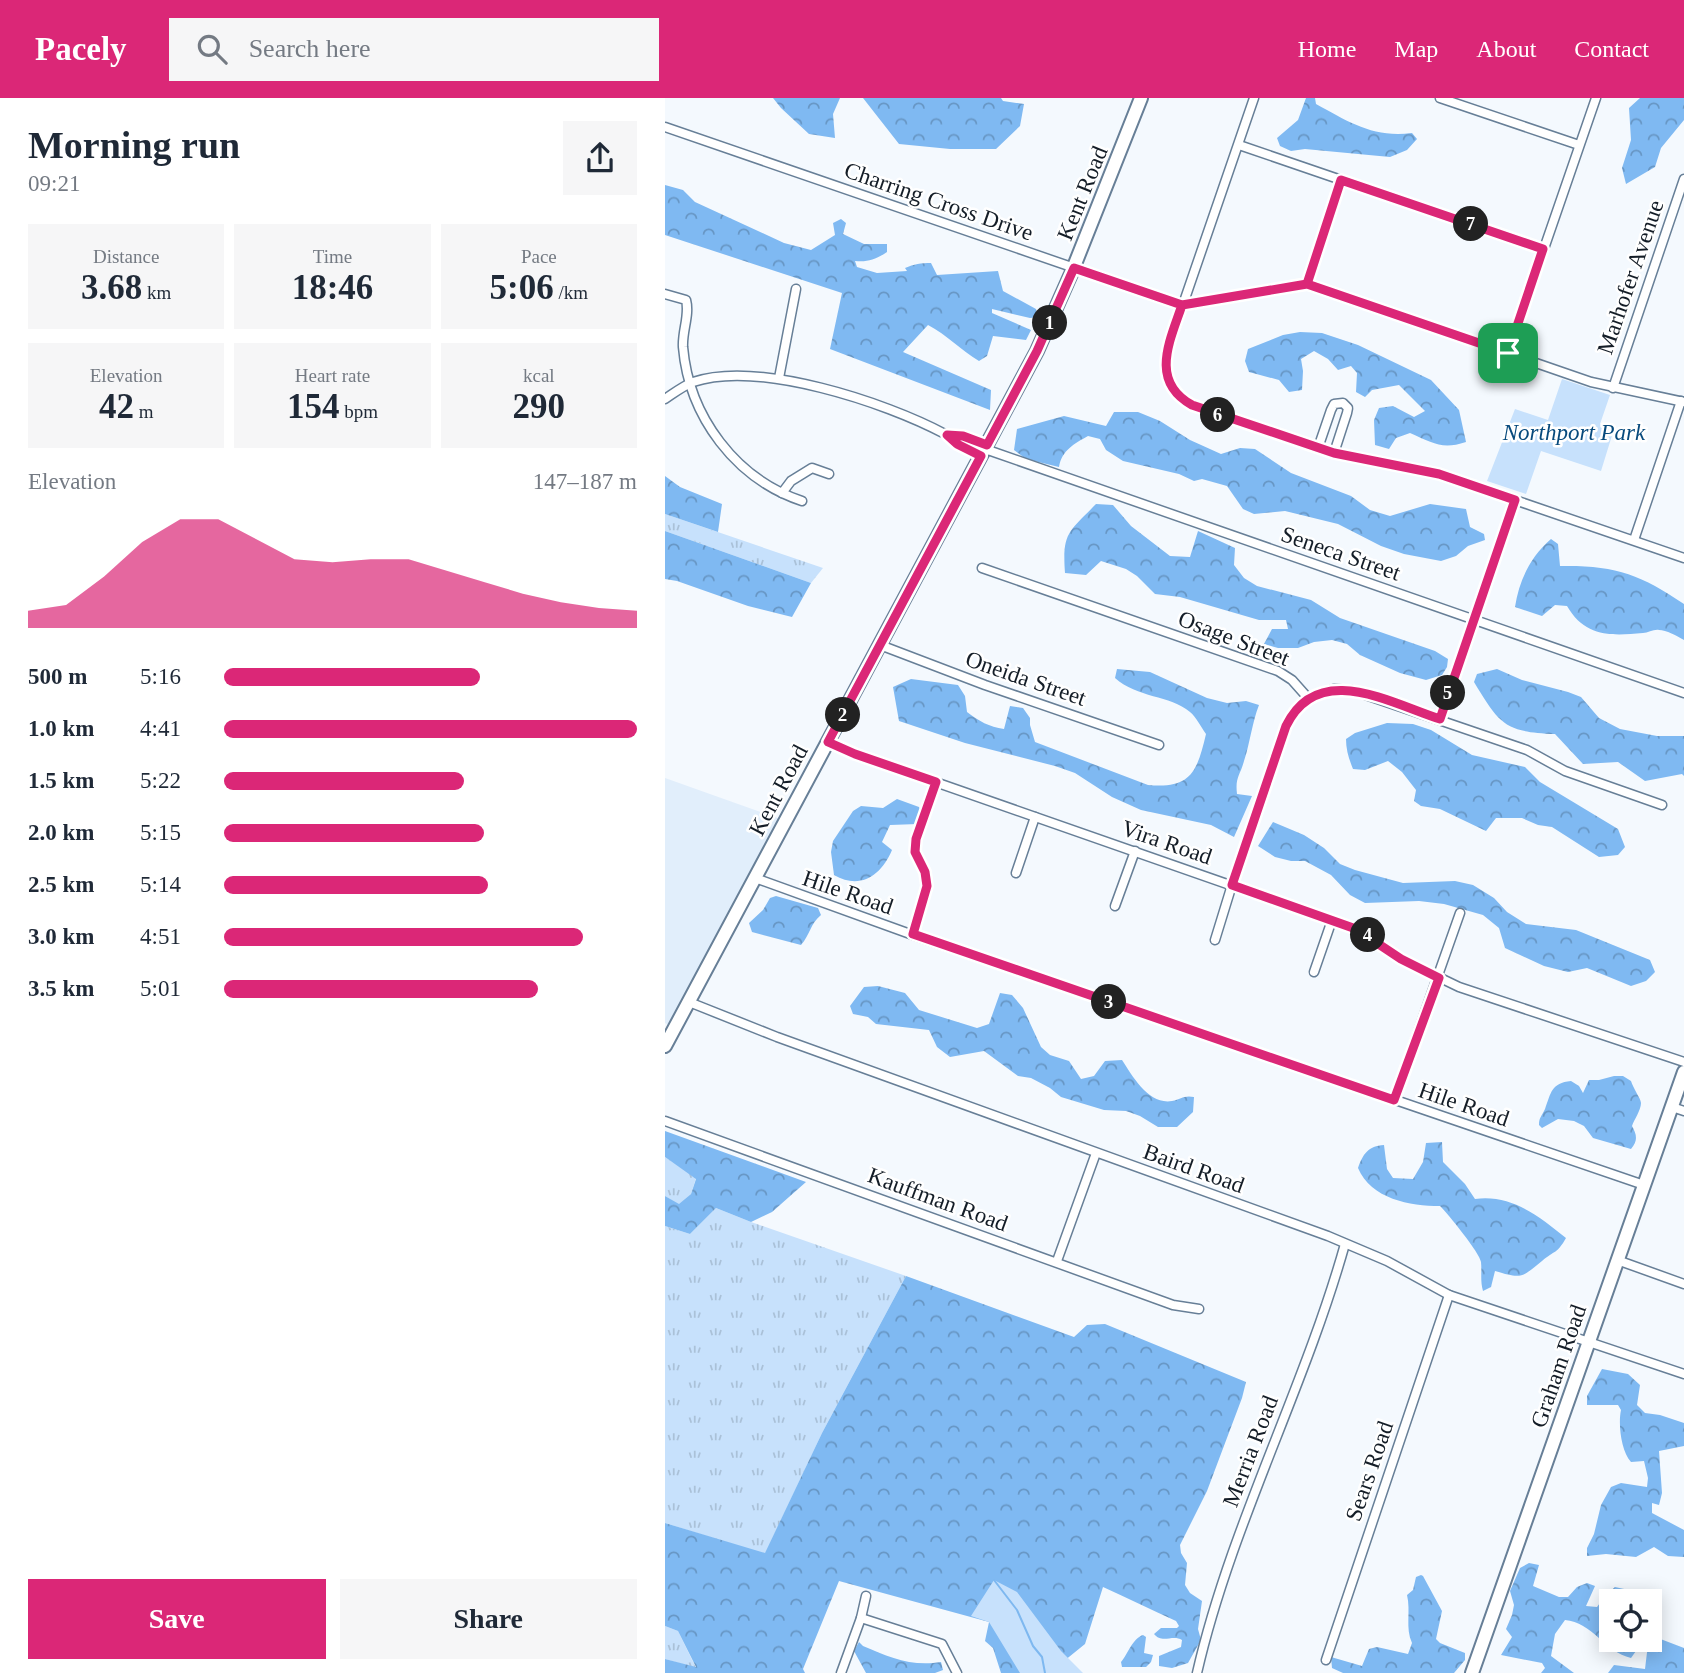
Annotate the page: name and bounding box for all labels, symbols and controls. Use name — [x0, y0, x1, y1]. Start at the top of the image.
search box — [169, 18, 659, 81]
icon: search — [193, 30, 231, 68]
text: Pacely — [35, 31, 127, 67]
text: Search here — [249, 34, 371, 63]
text: Home — [1298, 36, 1356, 62]
text: Map — [1394, 36, 1438, 62]
text: About — [1476, 36, 1536, 62]
text: Contact — [1574, 36, 1649, 62]
button: share — [563, 121, 637, 195]
text: Morning run — [28, 124, 240, 166]
street label: Kent Road — [1052, 142, 1113, 244]
street label: Charring Cross Drive — [841, 157, 1037, 246]
text: 09:21 — [28, 171, 80, 196]
street label: Marhofer Avenue — [1592, 197, 1669, 357]
pin: 7 — [1453, 206, 1489, 242]
text: 7 — [1466, 213, 1475, 234]
text: Distance — [93, 246, 159, 267]
text: Time — [313, 246, 352, 267]
text: Pace — [521, 246, 557, 267]
text: 3.68 — [81, 268, 142, 307]
text: 18:46 — [292, 268, 373, 307]
text: 5:06 — [490, 268, 554, 307]
text: km — [142, 282, 171, 303]
text: /km — [554, 282, 588, 303]
pin: 1 — [1033, 306, 1067, 341]
text: 1 — [1045, 312, 1054, 333]
pin — [1478, 323, 1538, 383]
icon: arrive — [1489, 334, 1527, 372]
text: Elevation — [90, 365, 163, 386]
text: Heart rate — [295, 365, 370, 386]
text: kcal — [523, 365, 555, 386]
text: 42 — [99, 387, 134, 426]
text: 154 — [287, 387, 339, 426]
text: 290 — [513, 387, 565, 426]
pin: 6 — [1201, 398, 1235, 432]
text: m — [134, 401, 153, 422]
text: bpm — [339, 401, 378, 422]
text: 6 — [1213, 404, 1222, 425]
park label: Northport Park — [1502, 420, 1646, 445]
text: Elevation — [28, 469, 116, 494]
text: 147–187 m — [533, 469, 637, 494]
street label: Seneca Street — [1278, 521, 1404, 586]
street label: Osage Street — [1175, 606, 1293, 671]
street label: Oneida Street — [962, 646, 1090, 711]
text: 500 m — [28, 664, 87, 689]
text: 5:16 — [140, 664, 181, 689]
pin: 5 — [1431, 676, 1465, 710]
text: 5 — [1443, 682, 1452, 703]
pin: 2 — [825, 698, 861, 732]
text: 2 — [838, 704, 847, 725]
text: 1.0 km — [28, 716, 94, 741]
text: 4:41 — [140, 716, 181, 741]
street label: Kent Road — [744, 740, 813, 840]
text: 1.5 km — [28, 768, 94, 793]
text: 5:22 — [140, 768, 181, 793]
street label: Vira Road — [1118, 815, 1216, 870]
text: 2.0 km — [28, 820, 94, 845]
text: 5:15 — [140, 820, 181, 845]
street label: Hile Road — [799, 865, 897, 920]
text: 2.5 km — [28, 872, 94, 897]
text: 5:14 — [140, 872, 181, 897]
pin: 4 — [1351, 918, 1385, 952]
text: 3.0 km — [28, 924, 94, 949]
text: 4:51 — [140, 924, 181, 949]
text: 4 — [1363, 924, 1372, 945]
text: 3.5 km — [28, 976, 94, 1001]
text: 5:01 — [140, 976, 181, 1001]
pin: 3 — [1091, 984, 1127, 1020]
text: 3 — [1104, 991, 1113, 1012]
street label: Hile Road — [1415, 1077, 1513, 1132]
street label: Baird Road — [1140, 1139, 1248, 1198]
street label: Kauffman Road — [864, 1163, 1012, 1237]
street label: Graham Road — [1526, 1301, 1591, 1431]
street label: Merria Road — [1218, 1392, 1283, 1510]
street label: Sears Road — [1341, 1417, 1398, 1524]
button: Save — [28, 1579, 326, 1659]
button: Share — [340, 1579, 637, 1659]
map controls — [1599, 1589, 1662, 1652]
button: locate — [1599, 1589, 1662, 1652]

